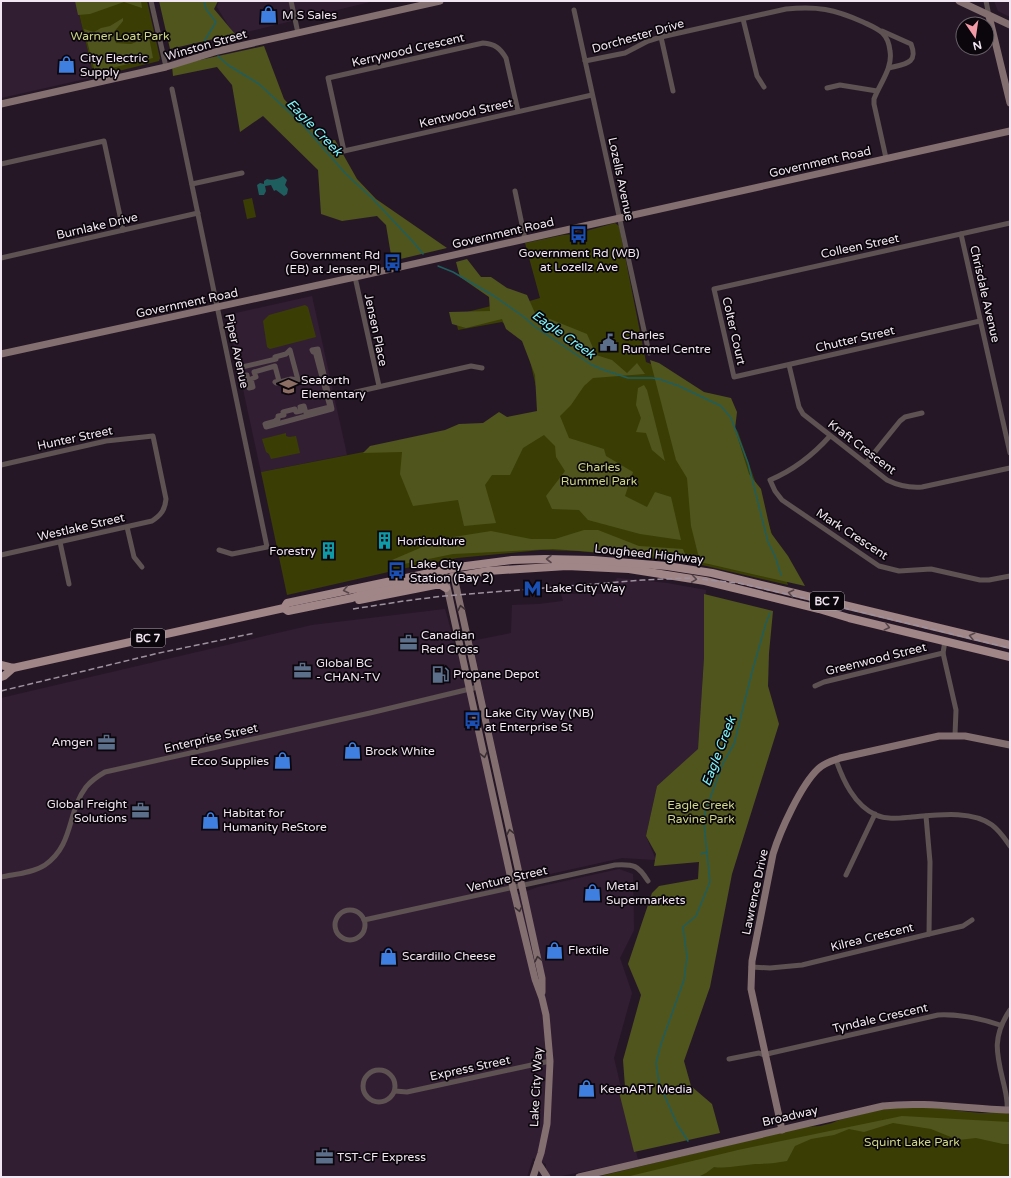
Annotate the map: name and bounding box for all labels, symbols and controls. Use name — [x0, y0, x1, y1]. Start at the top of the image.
shop icon: M S Sales — [259, 5, 279, 25]
place label: M S Sales — [282, 8, 337, 22]
street label: Dorchester Drive — [590, 16, 686, 56]
north arrow — [955, 16, 995, 56]
street label: Winston Street — [163, 27, 249, 63]
park label: Warner Loat Park — [71, 29, 170, 43]
street label: Kerrywood Crescent — [350, 30, 466, 70]
text: N — [971, 38, 983, 53]
place label: City Electric Supply — [80, 51, 148, 79]
shop icon: City Electric Supply — [57, 55, 77, 75]
street label: Kentwood Street — [418, 95, 515, 131]
water label: Eagle Creek — [283, 96, 346, 160]
street label: Lozells Avenue — [605, 136, 637, 222]
street label: Government Road — [768, 143, 872, 181]
street label: Burnlake Drive — [55, 210, 139, 242]
street label: Government Road — [451, 214, 555, 252]
bus stop icon: Government Rd (WB) at Lozellz Ave — [569, 224, 589, 244]
street label: Colleen Street — [820, 231, 901, 261]
street label: Chrisdale Avenue — [967, 244, 1003, 344]
place label: Government Rd (WB) at Lozellz Ave — [519, 246, 640, 274]
place label: Government Rd (EB) at Jensen Pl — [285, 248, 380, 276]
bus stop icon: Government Rd (EB) at Jensen Pl — [383, 252, 403, 272]
street label: Government Road — [135, 285, 239, 321]
street label: Jensen Place — [362, 293, 391, 368]
street label: Colter Court — [719, 296, 749, 367]
water label: Eagle Creek — [529, 307, 599, 363]
street label: Piper Avenue — [222, 312, 252, 390]
street label: Chutter Street — [814, 323, 896, 355]
place label: Charles Rummel Centre — [622, 328, 711, 356]
public building icon: Charles Rummel Centre — [599, 332, 619, 352]
place label: Seaforth Elementary — [301, 373, 366, 401]
school or university icon: Seaforth Elementary — [278, 377, 298, 397]
street label: Kraft Crescent — [825, 417, 899, 477]
street label: Hunter Street — [36, 423, 114, 453]
park label: Charles Rummel Park — [561, 460, 638, 488]
street label: Mark Crescent — [814, 506, 891, 563]
street label: Westlake Street — [36, 510, 126, 544]
building icon: Horticulture — [374, 531, 394, 551]
place label: Horticulture — [397, 534, 465, 548]
building icon: Forestry — [319, 541, 339, 561]
street label: Lougheed Highway — [594, 541, 705, 567]
place label: Forestry — [269, 544, 317, 558]
one-way arrow — [546, 555, 552, 563]
place label: Lake City Station (Bay 2) — [410, 557, 494, 585]
bus stop icon: Lake City Station (Bay 2) — [387, 561, 407, 581]
one-way arrow — [691, 574, 697, 583]
metro station icon: Lake City Way — [522, 578, 542, 598]
place label: Lake City Way — [545, 581, 626, 595]
one-way arrow — [343, 586, 349, 594]
one-way arrow — [788, 589, 795, 597]
road number: BC 7 — [810, 592, 844, 610]
one-way arrow — [458, 605, 466, 611]
one-way arrow — [884, 623, 890, 631]
place label: Canadian Red Cross — [421, 628, 479, 656]
road number: BC 7 — [131, 629, 165, 647]
office icon: Canadian Red Cross — [398, 632, 418, 652]
one-way arrow — [969, 632, 976, 641]
street label: Greenwood Street — [824, 640, 928, 678]
place label: Global BC - CHAN-TV — [316, 656, 381, 684]
office icon: Global BC - CHAN-TV — [293, 660, 313, 680]
fuel station icon: Propane Depot — [430, 664, 450, 684]
place label: Propane Depot — [453, 667, 540, 681]
place label: Lake City Way (NB) at Enterprise St — [485, 706, 594, 734]
bus stop icon: Lake City Way (NB) at Enterprise St — [462, 710, 482, 730]
water label: Eagle Creek — [698, 713, 740, 788]
street label: Enterprise Street — [163, 720, 260, 756]
office icon: Amgen — [96, 732, 116, 752]
place label: Amgen — [51, 735, 93, 749]
shop icon: Brock White — [342, 741, 362, 761]
place label: Brock White — [365, 744, 435, 758]
shop icon: Ecco Supplies — [272, 751, 292, 771]
one-way arrow — [479, 752, 487, 758]
place label: Ecco Supplies — [190, 754, 269, 768]
place label: Global Freight Solutions — [47, 797, 127, 825]
park label: Eagle Creek Ravine Park — [667, 798, 735, 826]
office icon: Global Freight Solutions — [130, 801, 150, 821]
place label: Habitat for Humanity ReStore — [223, 806, 327, 834]
shop icon: Habitat for Humanity ReStore — [200, 810, 220, 830]
one-way arrow — [507, 829, 515, 836]
street label: Lawrence Drive — [739, 848, 771, 936]
street label: Venture Street — [465, 863, 549, 895]
place label: Metal Supermarkets — [606, 879, 686, 907]
shop icon: Metal Supermarkets — [583, 883, 603, 903]
one-way arrow — [514, 906, 522, 912]
street label: Kilrea Crescent — [829, 920, 915, 954]
shop icon: Flextile — [545, 940, 565, 960]
place label: Flextile — [568, 943, 609, 957]
shop icon: Scardillo Cheese — [379, 946, 399, 966]
place label: Scardillo Cheese — [402, 949, 496, 963]
one-way arrow — [534, 956, 542, 963]
street label: Tyndale Crescent — [831, 1000, 929, 1036]
street label: Lake City Way — [527, 1046, 545, 1127]
street label: Express Street — [429, 1053, 512, 1083]
shop icon: KeenART Media — [577, 1079, 597, 1099]
place label: KeenART Media — [600, 1082, 692, 1096]
street label: Broadway — [761, 1103, 820, 1129]
park label: Squint Lake Park — [864, 1135, 960, 1149]
office icon: TST-CF Express — [314, 1147, 334, 1167]
place label: TST-CF Express — [337, 1150, 426, 1164]

